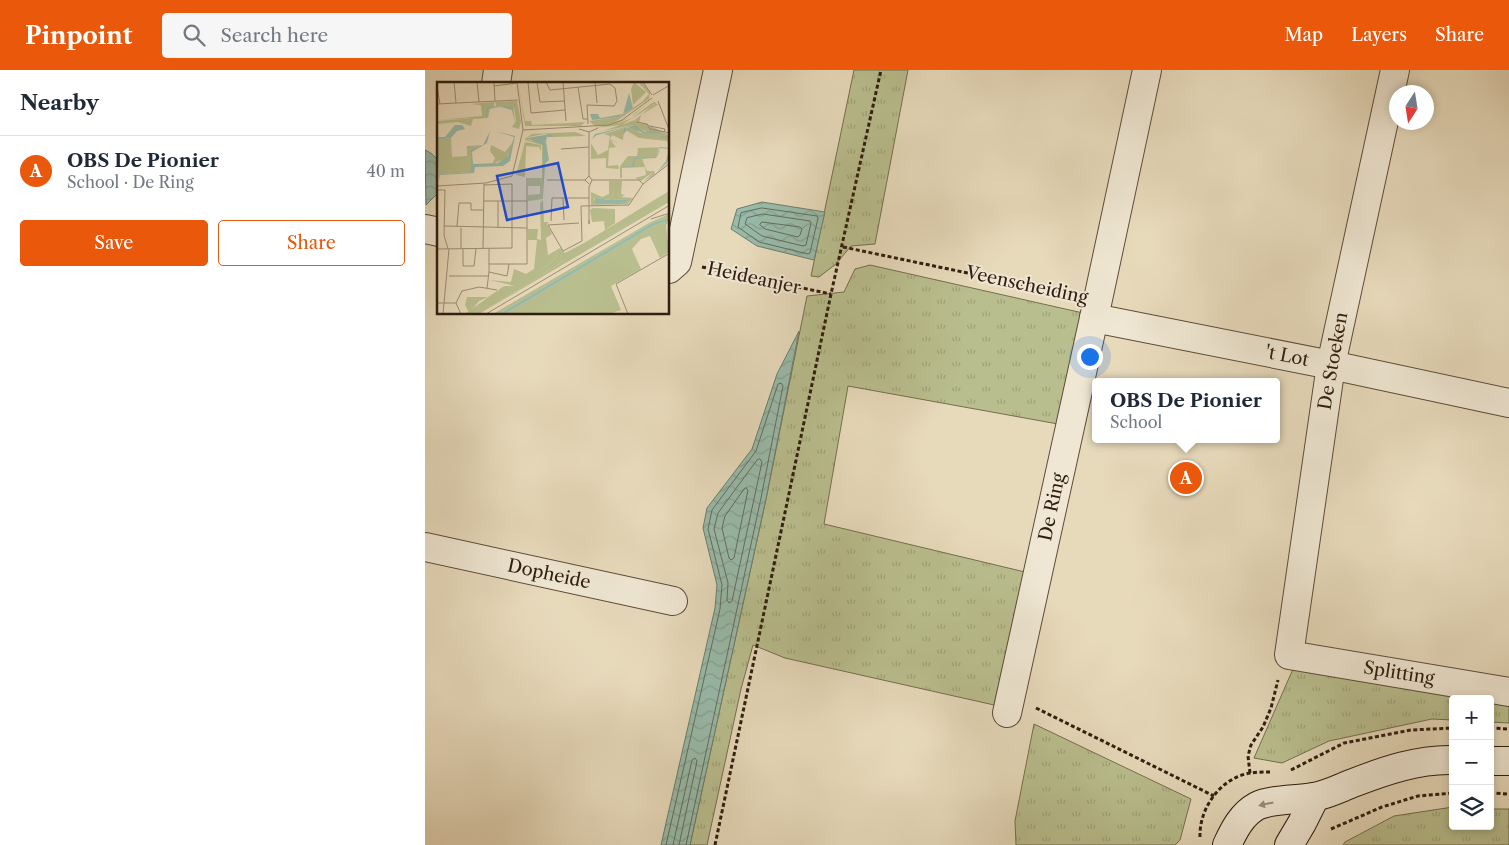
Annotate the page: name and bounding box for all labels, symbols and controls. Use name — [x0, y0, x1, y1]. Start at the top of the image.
search box — [162, 13, 512, 58]
text: Pinpoint — [25, 21, 132, 50]
icon: search — [180, 21, 208, 49]
text: Search here — [220, 24, 328, 47]
text: Map — [1285, 24, 1323, 46]
text: Layers — [1351, 24, 1407, 46]
text: Share — [1435, 24, 1484, 46]
inset map — [437, 82, 670, 315]
north arrow — [1389, 85, 1434, 130]
text: Nearby — [20, 90, 99, 115]
text: OBS De Pionier — [67, 149, 219, 172]
text: A — [30, 161, 42, 181]
text: 40 m — [366, 161, 405, 181]
text: School · De Ring — [67, 172, 194, 192]
button: Save — [20, 220, 208, 266]
button: Share — [218, 220, 405, 266]
street label: Heideanjer — [705, 257, 803, 299]
street label: Veenscheiding — [963, 261, 1090, 309]
street label: De Stoeken — [1314, 310, 1352, 412]
street label: 't Lot — [1263, 341, 1311, 371]
your location — [1077, 344, 1103, 370]
popup — [1092, 378, 1280, 443]
text: OBS De Pionier — [1110, 389, 1262, 412]
text: School — [1110, 412, 1162, 432]
pin: A — [1170, 459, 1202, 497]
street label: De Ring — [1034, 471, 1070, 543]
street label: Dopheide — [505, 554, 593, 594]
street label: Splitting — [1362, 657, 1437, 690]
map controls — [1449, 695, 1494, 830]
button: + — [1449, 695, 1494, 740]
button: − — [1449, 740, 1494, 785]
button: layers — [1449, 785, 1494, 830]
one-way arrow — [1259, 800, 1274, 808]

